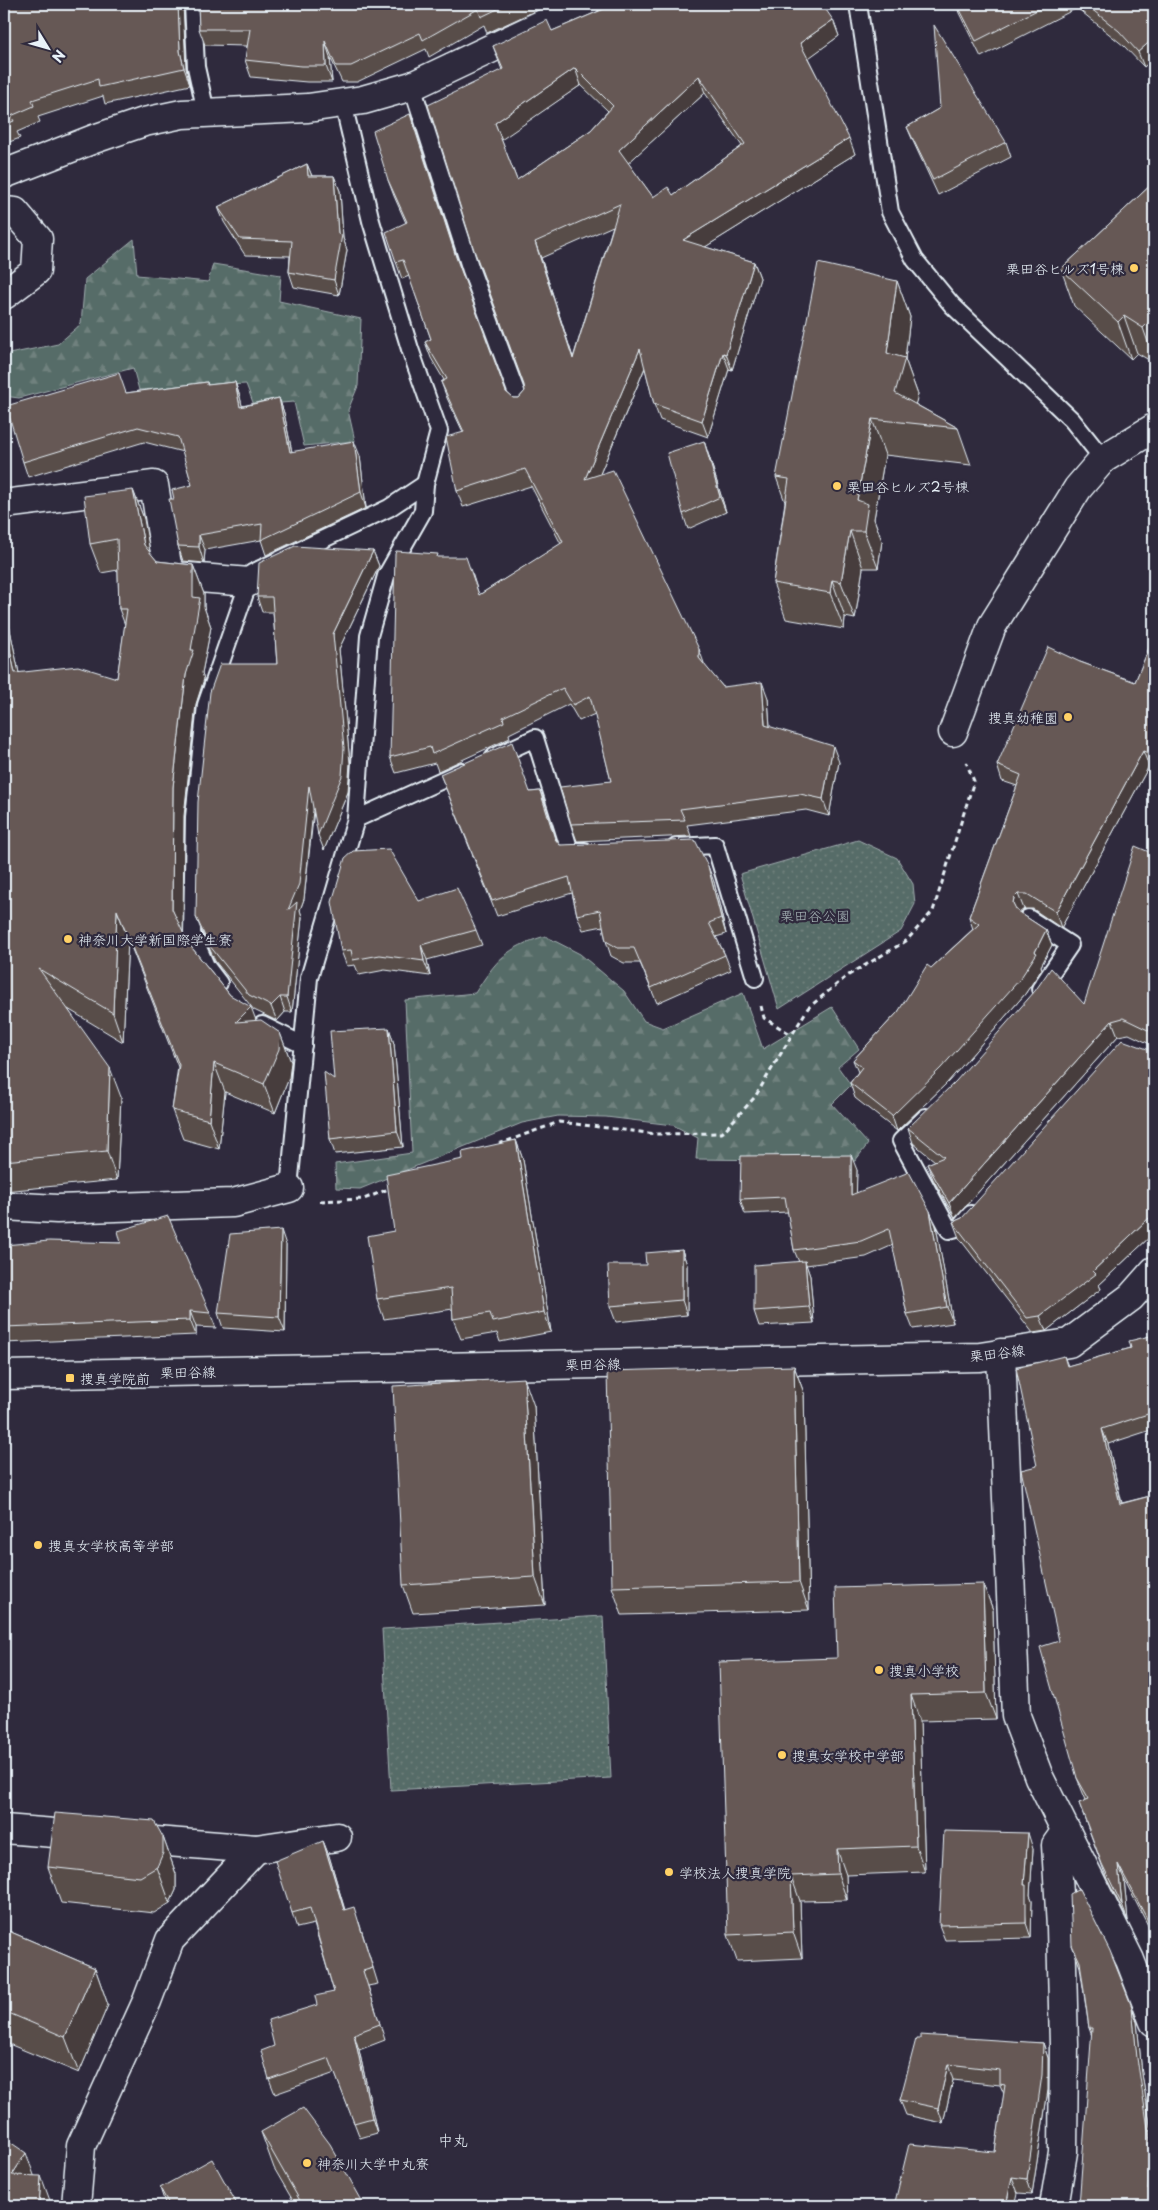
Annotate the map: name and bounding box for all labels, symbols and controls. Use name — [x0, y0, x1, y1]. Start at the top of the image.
north arrow — [22, 22, 72, 72]
text: N — [47, 45, 71, 67]
place label: 栗田谷ヒルズ1号棟 — [1006, 258, 1125, 279]
marker: 栗田谷ヒルズ1号棟 — [1128, 262, 1140, 274]
place label: 栗田谷ヒルズ2号棟 — [847, 476, 970, 497]
marker: 栗田谷ヒルズ2号棟 — [831, 480, 843, 492]
place label: 捜真幼稚園 — [988, 707, 1058, 728]
marker: 捜真幼稚園 — [1062, 711, 1074, 723]
park label: 栗田谷公園 — [780, 905, 850, 926]
place label: 神奈川大学新国際学生寮 — [78, 929, 232, 950]
marker: 神奈川大学新国際学生寮 — [62, 933, 74, 945]
street label: 栗田谷線 — [968, 1339, 1026, 1367]
street label: 栗田谷線 — [565, 1353, 621, 1375]
street label: 栗田谷線 — [160, 1361, 216, 1383]
place label: 捜真学院前 — [80, 1368, 150, 1389]
marker: 捜真学院前 — [64, 1372, 76, 1384]
place label: 捜真女学校高等学部 — [48, 1535, 174, 1556]
marker: 捜真女学校高等学部 — [32, 1539, 44, 1551]
place label: 捜真小学校 — [889, 1660, 959, 1681]
marker: 捜真小学校 — [873, 1664, 885, 1676]
place label: 捜真女学校中学部 — [792, 1745, 904, 1766]
marker: 捜真女学校中学部 — [776, 1749, 788, 1761]
place label: 学校法人捜真学院 — [679, 1862, 791, 1883]
marker: 学校法人捜真学院 — [663, 1866, 675, 1878]
district label: 中丸 — [438, 2128, 468, 2151]
place label: 神奈川大学中丸寮 — [317, 2153, 429, 2174]
marker: 神奈川大学中丸寮 — [301, 2157, 313, 2169]

